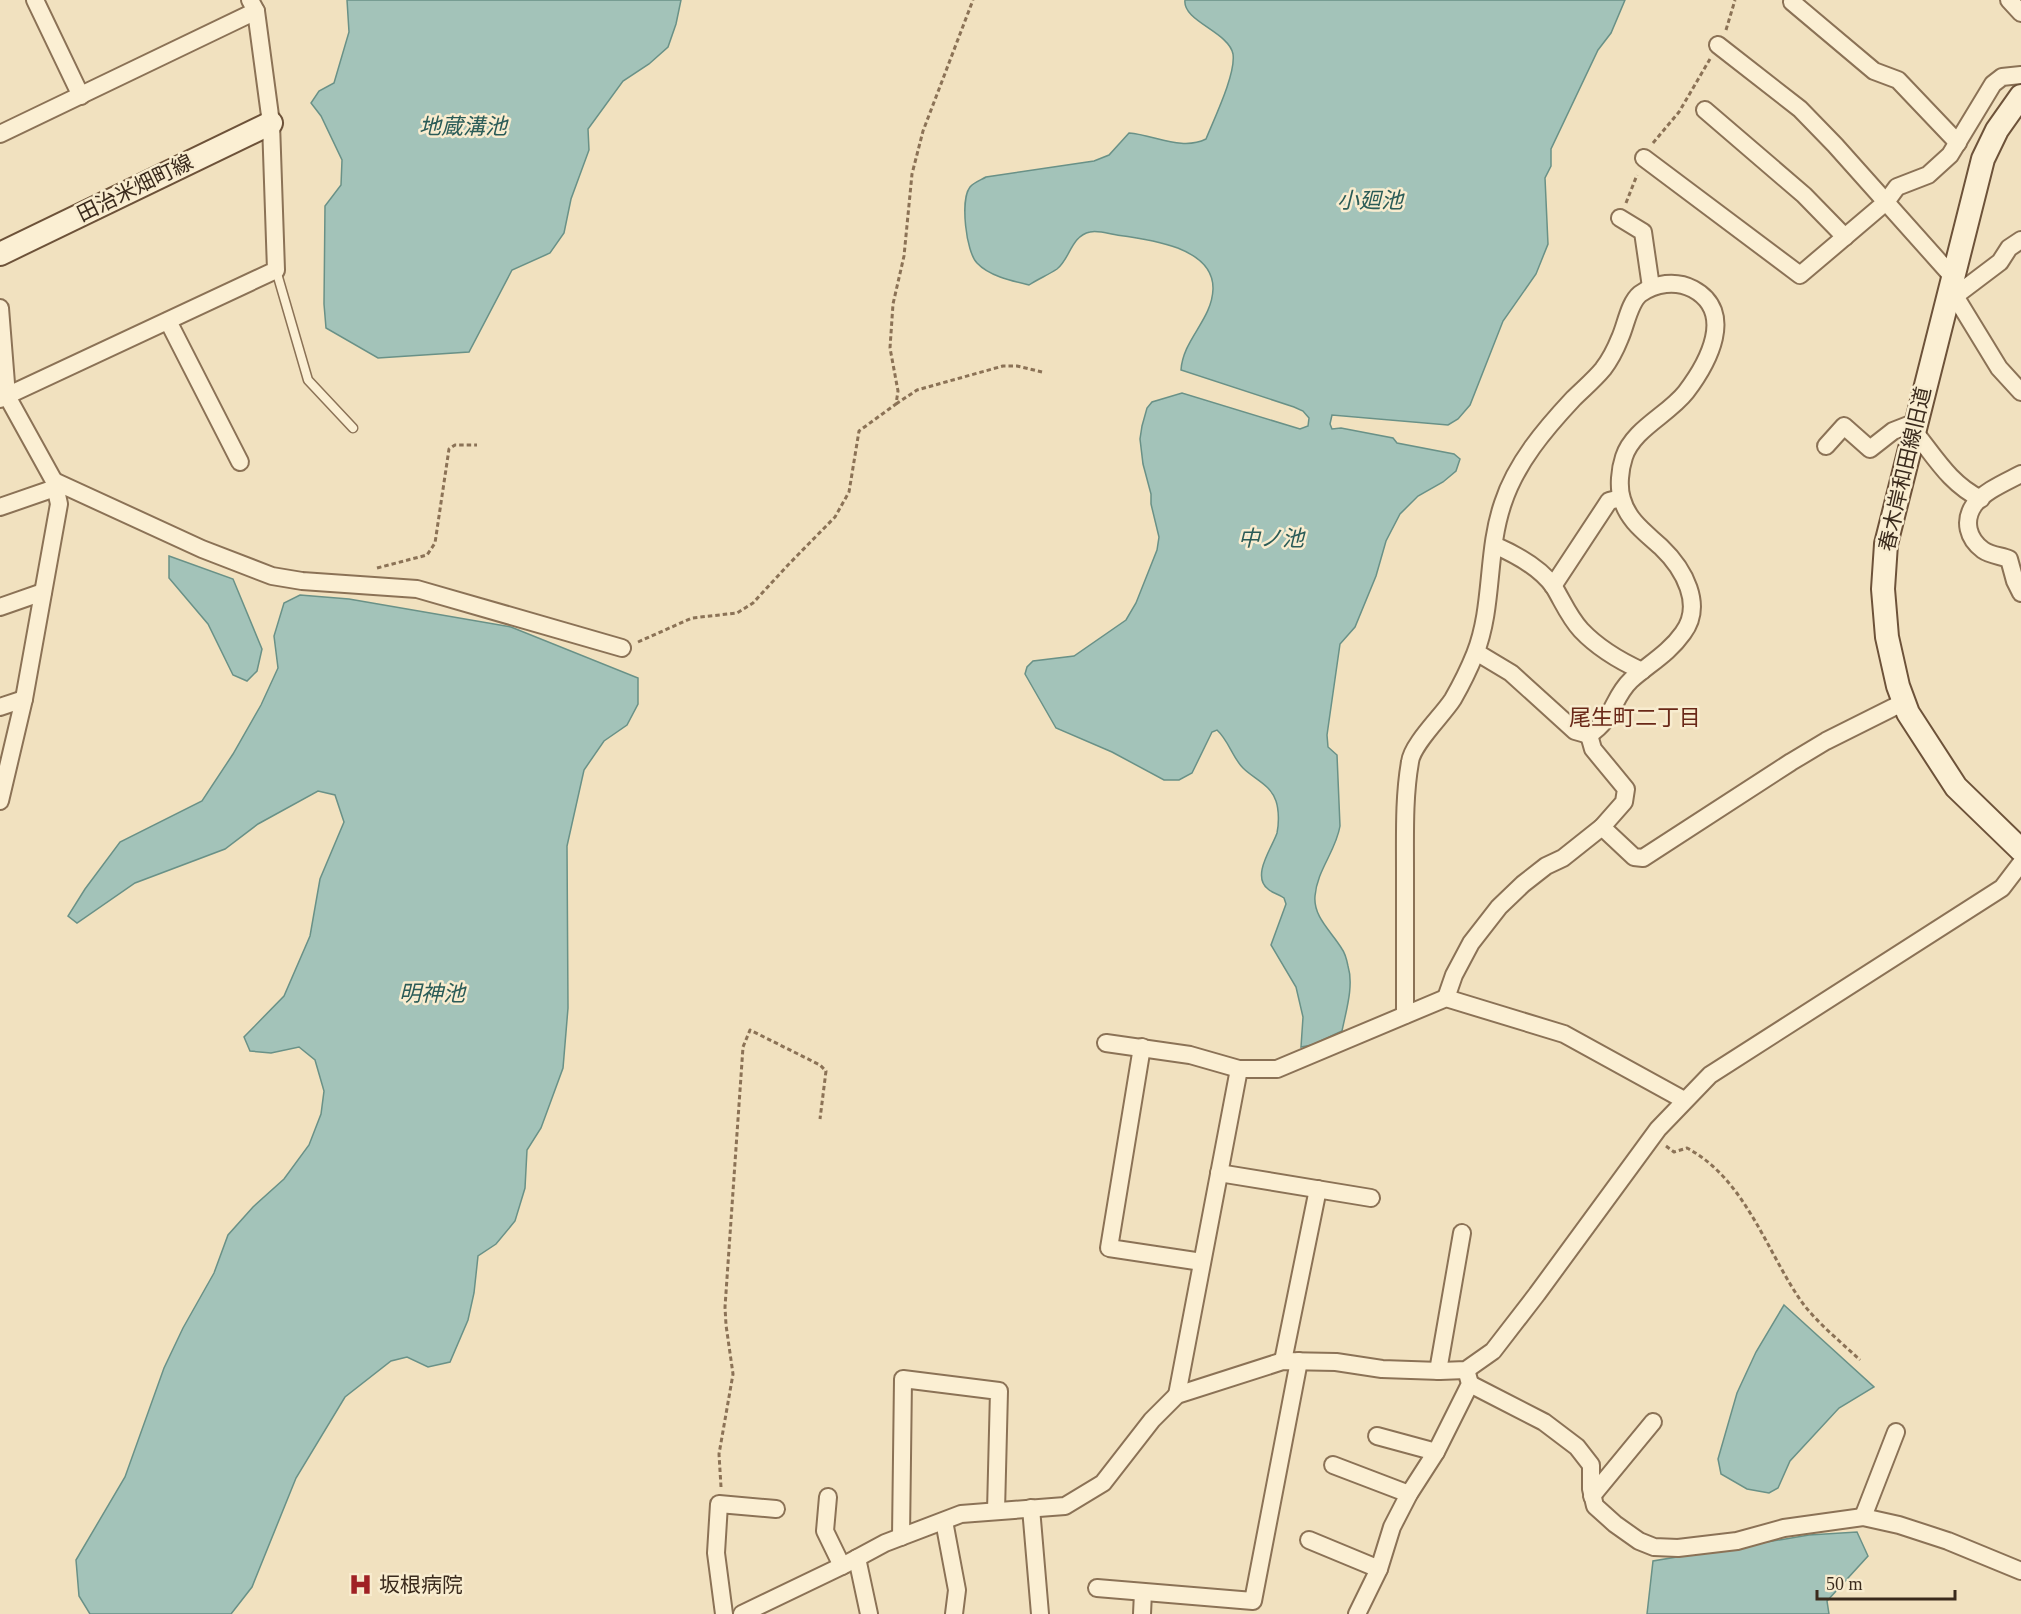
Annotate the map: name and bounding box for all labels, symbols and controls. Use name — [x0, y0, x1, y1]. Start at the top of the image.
water label: 地蔵溝池 — [419, 114, 509, 139]
street label: 田治米畑町線 — [73, 150, 197, 226]
water label: 小廻池 — [1337, 188, 1405, 213]
street label: 春木岸和田線旧道 — [1874, 384, 1936, 554]
water label: 中ノ池 — [1238, 526, 1306, 551]
district label: 尾生町二丁目 — [1569, 705, 1701, 730]
water label: 明神池 — [399, 981, 467, 1006]
scale bar — [1817, 1563, 1955, 1601]
hospital icon: 坂根病院 — [348, 1572, 374, 1598]
place label: 坂根病院 — [379, 1573, 463, 1597]
text: 50 m — [1826, 1574, 1863, 1594]

